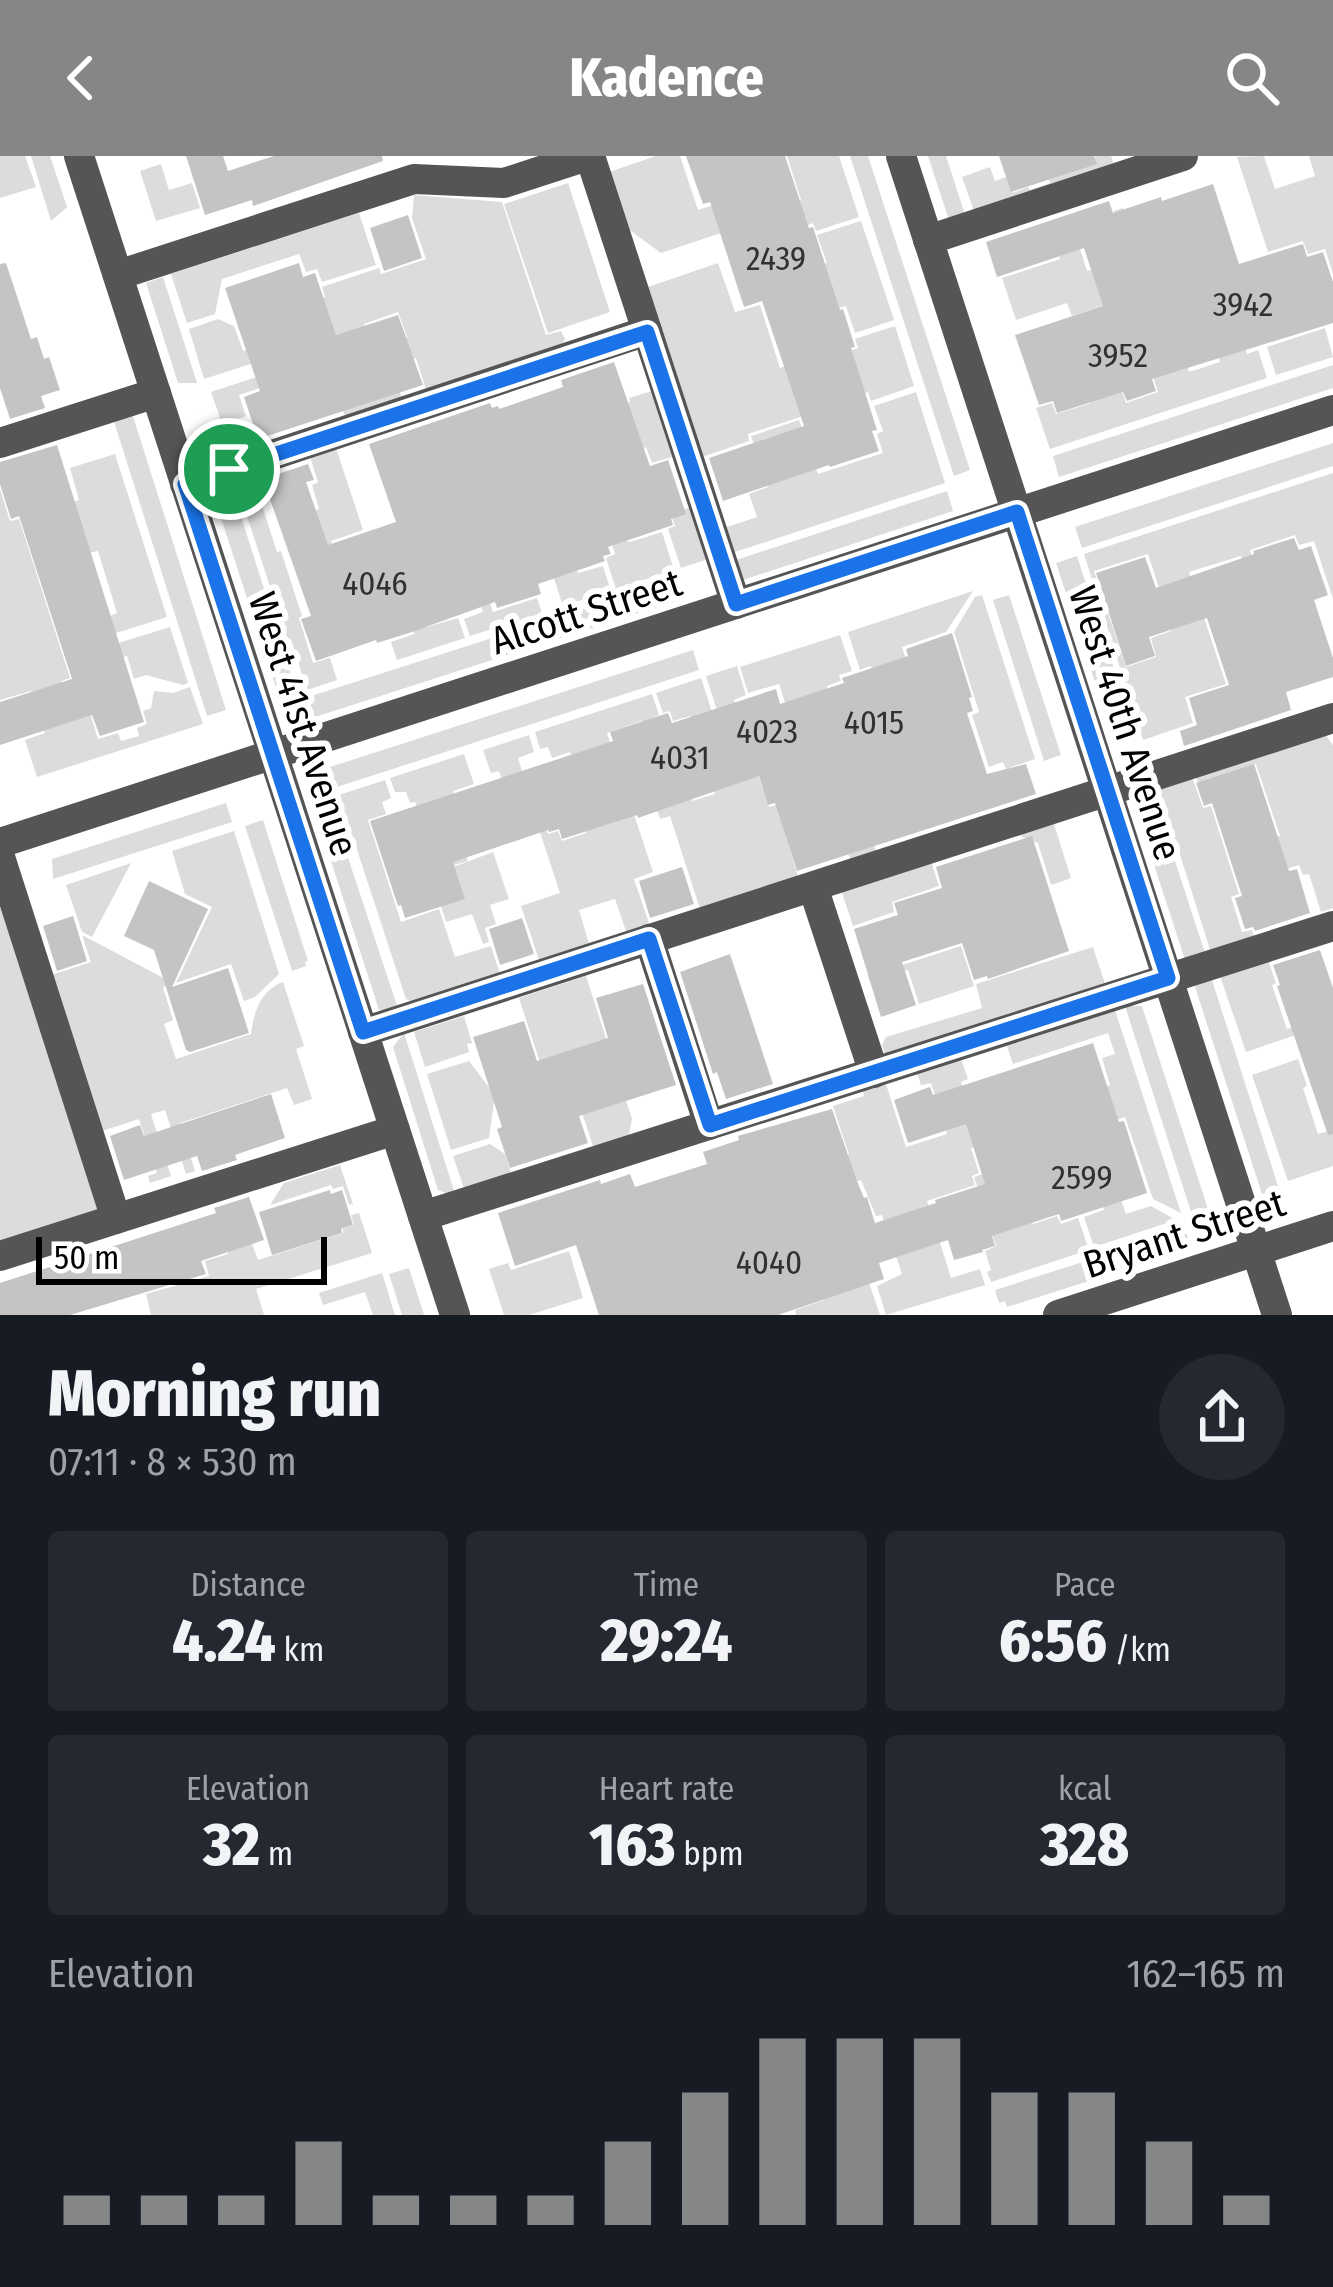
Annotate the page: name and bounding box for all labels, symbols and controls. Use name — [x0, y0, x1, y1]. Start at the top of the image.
icon: back — [48, 45, 114, 111]
icon: search — [1219, 45, 1285, 111]
text: Kadence — [569, 46, 764, 110]
house number: 2439 — [746, 239, 806, 279]
house number: 3942 — [1213, 285, 1273, 325]
house number: 3952 — [1088, 336, 1148, 376]
pin — [178, 418, 280, 520]
icon: arrive — [196, 436, 262, 502]
street label: Alcott Street — [485, 559, 688, 664]
house number: 4046 — [342, 564, 408, 604]
street label: West 40th Avenue — [1059, 580, 1191, 866]
street label: West 41st Avenue — [239, 587, 367, 862]
house number: 4015 — [844, 703, 904, 743]
house number: 4023 — [736, 712, 798, 752]
house number: 4031 — [650, 738, 710, 778]
house number: 2599 — [1051, 1158, 1113, 1198]
street label: Bryant Street — [1078, 1180, 1291, 1288]
scale bar — [36, 1231, 327, 1284]
text: 50 m — [54, 1238, 119, 1278]
house number: 4040 — [736, 1243, 802, 1283]
text: Morning run — [48, 1354, 381, 1433]
button: share — [1159, 1354, 1285, 1480]
text: 07:11 · 8 × 530 m — [48, 1439, 297, 1485]
text: Distance — [190, 1565, 306, 1605]
text: Time — [634, 1565, 699, 1605]
text: Pace — [1054, 1565, 1116, 1605]
text: 4.24 — [172, 1605, 276, 1677]
text: 29:24 — [601, 1605, 732, 1677]
text: 6:56 — [999, 1605, 1107, 1677]
text: km — [276, 1630, 324, 1670]
text: /km — [1107, 1630, 1171, 1670]
text: Elevation — [186, 1769, 310, 1809]
text: Heart rate — [599, 1769, 734, 1809]
text: kcal — [1058, 1769, 1112, 1809]
text: 32 — [203, 1809, 260, 1881]
text: 163 — [589, 1809, 676, 1881]
text: 328 — [1040, 1809, 1129, 1881]
text: m — [260, 1834, 293, 1874]
text: bpm — [676, 1834, 744, 1874]
text: Elevation — [48, 1951, 195, 1997]
text: 162–165 m — [1126, 1951, 1285, 1997]

